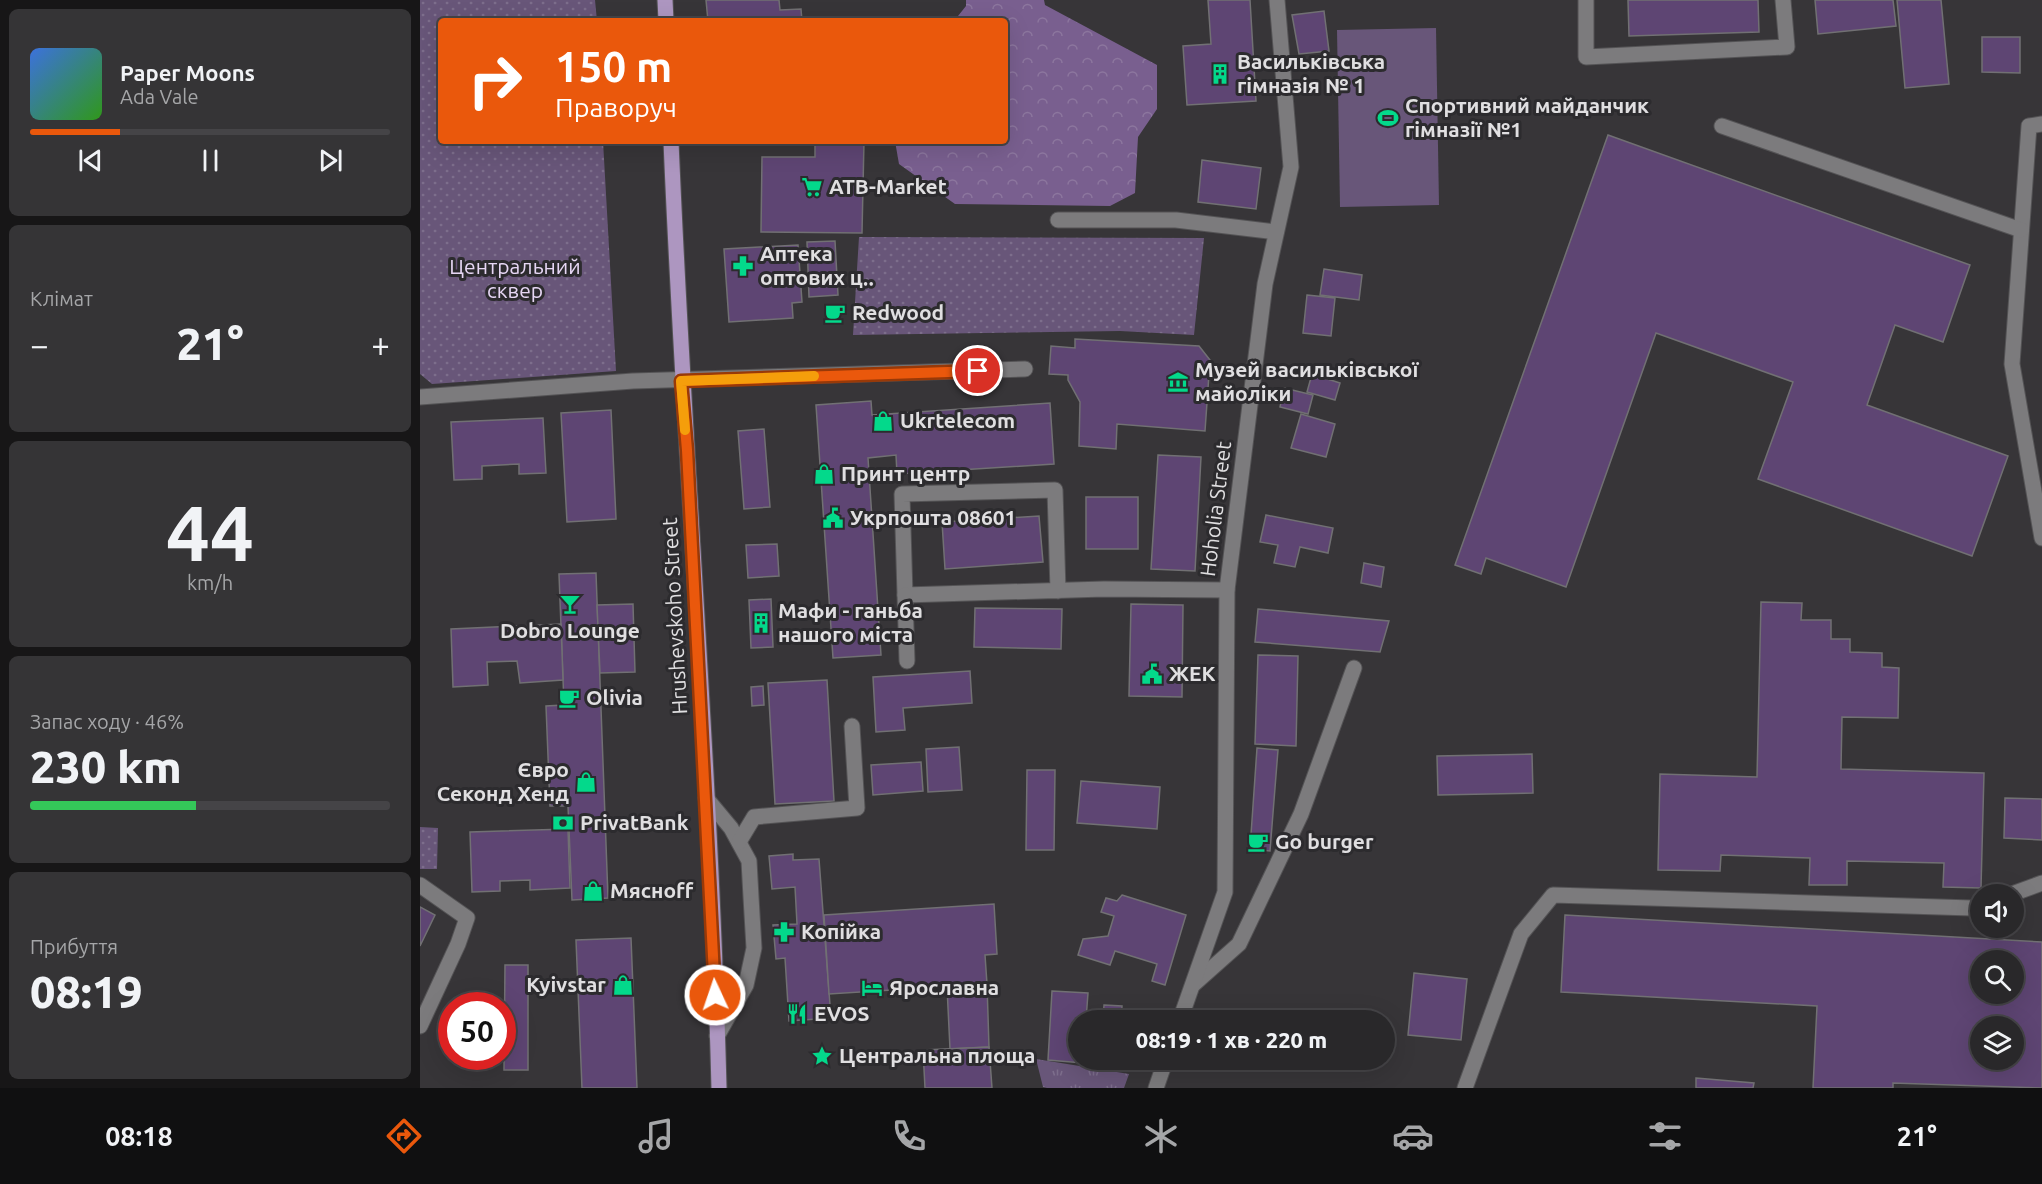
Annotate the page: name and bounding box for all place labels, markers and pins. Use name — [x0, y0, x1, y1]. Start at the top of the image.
place label: Васильківська гімназія № 1 — [1237, 49, 1385, 97]
building icon: Васильківська гімназія № 1 — [1208, 62, 1232, 86]
place label: Спортивний майданчик гімназії №1 — [1405, 93, 1649, 141]
sports icon: Спортивний майданчик гімназії №1 — [1376, 106, 1400, 130]
place label: ATB-Market — [829, 174, 947, 198]
supermarket icon: ATB-Market — [800, 175, 824, 199]
place label: Аптека оптових ц‥ — [760, 241, 874, 289]
pharmacy icon: Аптека оптових ц‥ — [731, 254, 755, 278]
place label: Redwood — [852, 300, 944, 324]
cafe icon: Redwood — [823, 301, 847, 325]
pin — [952, 345, 1003, 396]
place label: Музей васильківської майоліки — [1195, 357, 1419, 405]
museum icon: Музей васильківської майоліки — [1166, 370, 1190, 394]
place label: Ukrtelecom — [900, 408, 1015, 432]
shop icon: Ukrtelecom — [871, 409, 895, 433]
place label: Принт центр — [841, 461, 970, 485]
shop icon: Принт центр — [812, 462, 836, 486]
place label: Укрпошта 08601 — [850, 505, 1016, 529]
public building icon: Укрпошта 08601 — [821, 506, 845, 530]
bar icon: Dobro Lounge — [558, 592, 582, 616]
place label: Мафи - ганьба нашого міста — [778, 598, 923, 646]
building icon: Мафи - ганьба нашого міста — [749, 611, 773, 635]
place label: Dobro Lounge — [500, 618, 640, 642]
place label: ЖЕК — [1169, 661, 1216, 685]
public building icon: ЖЕК — [1140, 662, 1164, 686]
place label: Olivia — [586, 685, 643, 709]
cafe icon: Olivia — [557, 686, 581, 710]
place label: Євро Секонд Хенд — [437, 757, 569, 805]
shop icon: Євро Секонд Хенд — [574, 770, 598, 794]
place label: PrivatBank — [580, 810, 689, 834]
bank icon: PrivatBank — [551, 811, 575, 835]
place label: Go burger — [1275, 829, 1374, 853]
cafe icon: Go burger — [1246, 830, 1270, 854]
place label: Мяснoff — [610, 878, 694, 902]
shop icon: Мяснoff — [581, 879, 605, 903]
place label: Копійка — [801, 919, 881, 943]
pharmacy icon: Копійка — [772, 920, 796, 944]
place label: Kyivstar — [526, 972, 606, 996]
shop icon: Kyivstar — [611, 973, 635, 997]
place label: Ярославна — [889, 975, 999, 999]
hotel icon: Ярославна — [860, 976, 884, 1000]
place label: EVOS — [814, 1001, 869, 1025]
restaurant icon: EVOS — [785, 1002, 809, 1026]
place label: Центральна площа — [839, 1043, 1035, 1067]
place icon: Центральна площа — [810, 1044, 834, 1068]

